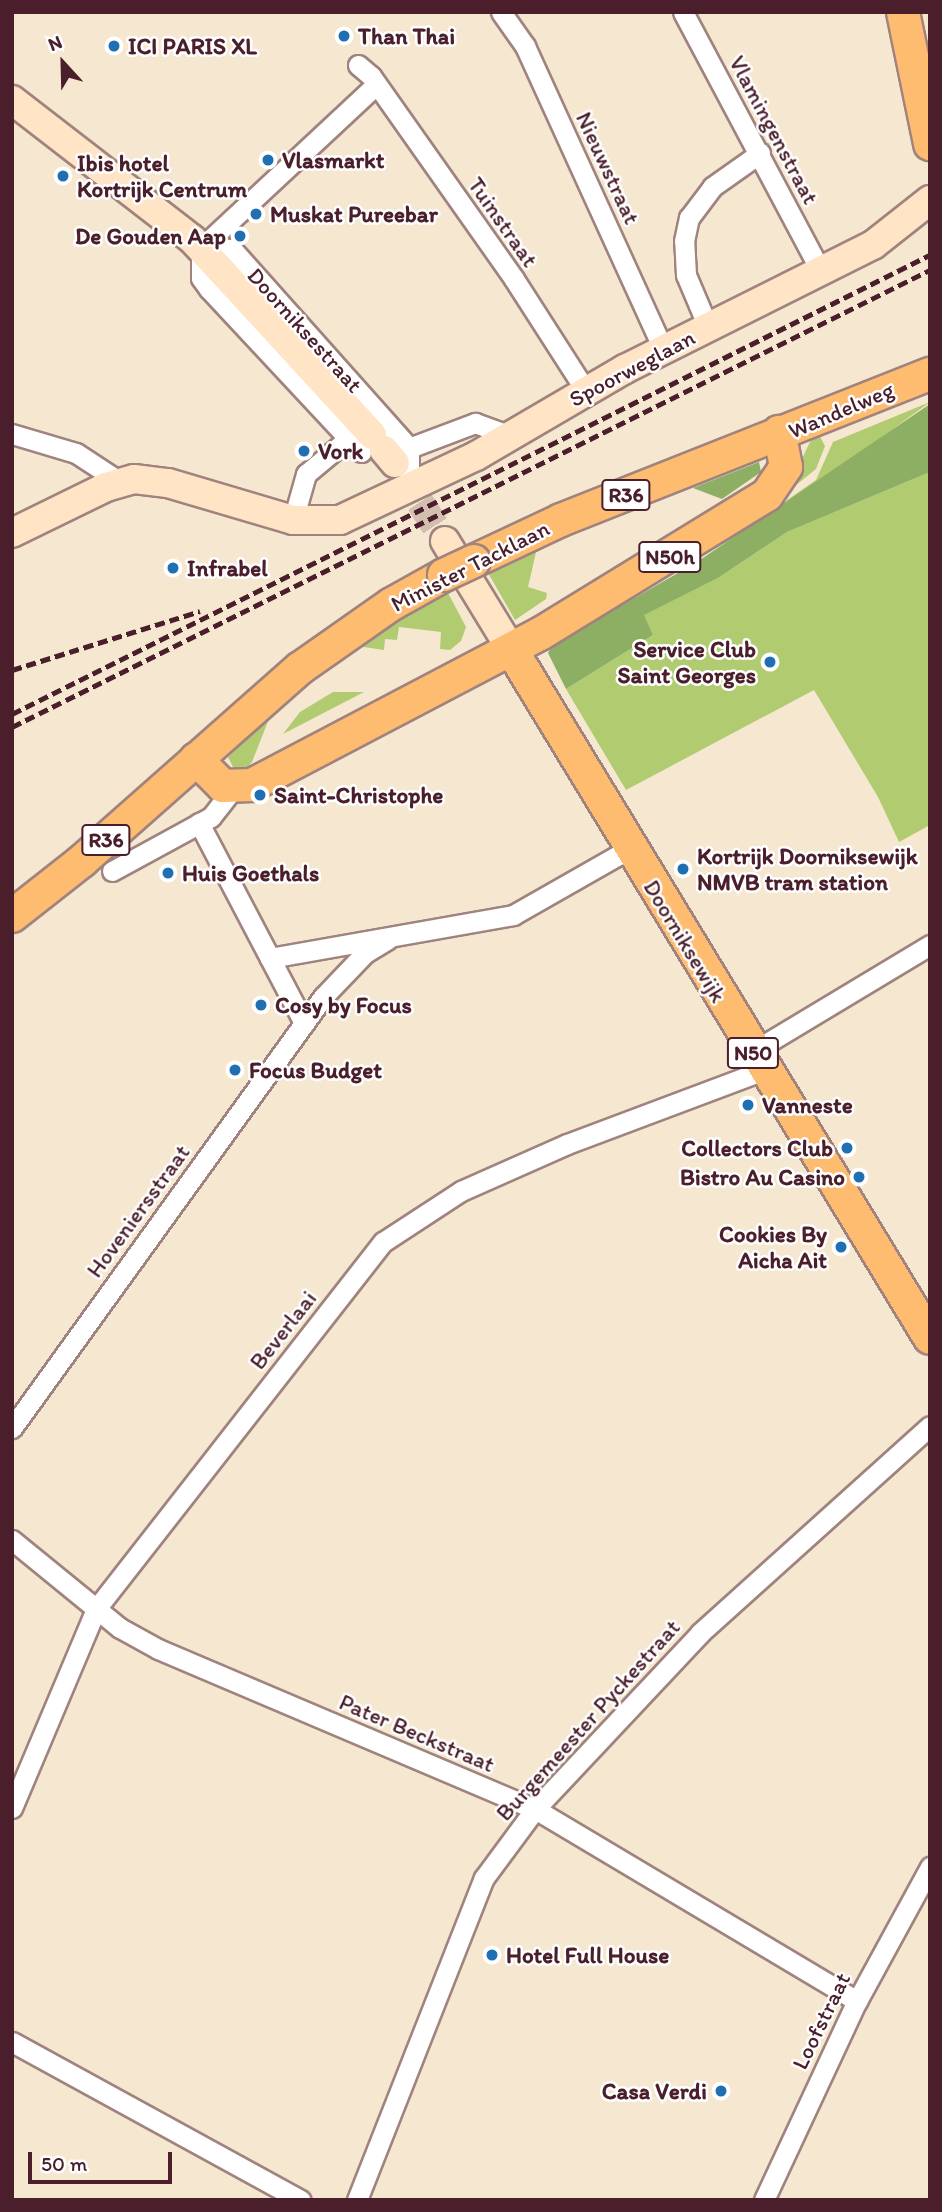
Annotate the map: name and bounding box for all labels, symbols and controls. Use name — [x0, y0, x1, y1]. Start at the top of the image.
place label: Than Thai — [358, 22, 456, 50]
north arrow — [28, 28, 98, 98]
marker: Than Thai — [336, 28, 352, 44]
text: N — [45, 30, 65, 56]
place label: ICI PARIS XL — [128, 32, 254, 60]
marker: ICI PARIS XL — [106, 38, 122, 54]
street label: Vlamingenstraat — [723, 51, 825, 209]
street label: Nieuwstraat — [570, 107, 646, 229]
place label: Vlasmarkt — [282, 146, 384, 174]
place label: Ibis hotel Kortrijk Centrum — [77, 149, 247, 203]
marker: Vlasmarkt — [260, 152, 276, 168]
marker: Ibis hotel Kortrijk Centrum — [55, 168, 71, 184]
street label: Tuinstraat — [462, 172, 544, 272]
place label: Muskat Pureebar — [270, 200, 438, 228]
marker: Muskat Pureebar — [248, 206, 264, 222]
place label: De Gouden Aap — [74, 222, 226, 250]
marker: De Gouden Aap — [232, 228, 248, 244]
street label: Doorniksestraat — [242, 262, 368, 398]
street label: Spoorweglaan — [564, 323, 700, 413]
street label: Wandelweg — [784, 375, 898, 445]
place label: Vork — [318, 437, 363, 465]
marker: Vork — [296, 443, 312, 459]
road number: R36 — [600, 477, 652, 512]
street label: Minister Tacklaan — [386, 514, 554, 618]
road number: N50h — [637, 540, 703, 574]
place label: Infrabel — [187, 554, 268, 582]
marker: Infrabel — [165, 560, 181, 576]
place label: Service Club Saint Georges — [618, 635, 756, 689]
marker: Service Club Saint Georges — [762, 654, 778, 670]
place label: Saint-Christophe — [274, 781, 443, 809]
marker: Saint-Christophe — [252, 787, 268, 803]
road number: R36 — [80, 822, 132, 858]
place label: Kortrijk Doorniksewijk NMVB tram station — [697, 842, 917, 896]
place label: Huis Goethals — [182, 859, 320, 887]
marker: Kortrijk Doorniksewijk NMVB tram station — [675, 861, 691, 877]
marker: Huis Goethals — [160, 865, 176, 881]
street label: Doorniksewijk — [638, 875, 732, 1007]
place label: Cosy by Focus — [275, 991, 412, 1019]
marker: Cosy by Focus — [253, 997, 269, 1013]
road number: N50 — [727, 1036, 779, 1070]
place label: Focus Budget — [249, 1056, 382, 1084]
marker: Focus Budget — [227, 1062, 243, 1078]
place label: Vanneste — [762, 1091, 853, 1119]
marker: Vanneste — [740, 1097, 756, 1113]
place label: Collectors Club — [681, 1134, 833, 1162]
street label: Hoveniersstraat — [81, 1139, 195, 1283]
marker: Collectors Club — [839, 1140, 855, 1156]
place label: Bistro Au Casino — [680, 1163, 845, 1191]
marker: Bistro Au Casino — [851, 1169, 867, 1185]
place label: Cookies By Aicha Ait — [719, 1220, 827, 1274]
marker: Cookies By Aicha Ait — [833, 1239, 849, 1255]
street label: Beverlaai — [244, 1285, 322, 1375]
street label: Burgemeester Pyckestraat — [490, 1614, 686, 1826]
street label: Pater Beckstraat — [335, 1688, 499, 1778]
place label: Hotel Full House — [506, 1941, 669, 1969]
marker: Hotel Full House — [484, 1947, 500, 1963]
street label: Loofstraat — [786, 1968, 856, 2074]
place label: Casa Verdi — [603, 2077, 707, 2105]
marker: Casa Verdi — [713, 2083, 729, 2099]
scale bar — [32, 2138, 175, 2182]
text: 50 m — [41, 2151, 87, 2176]

